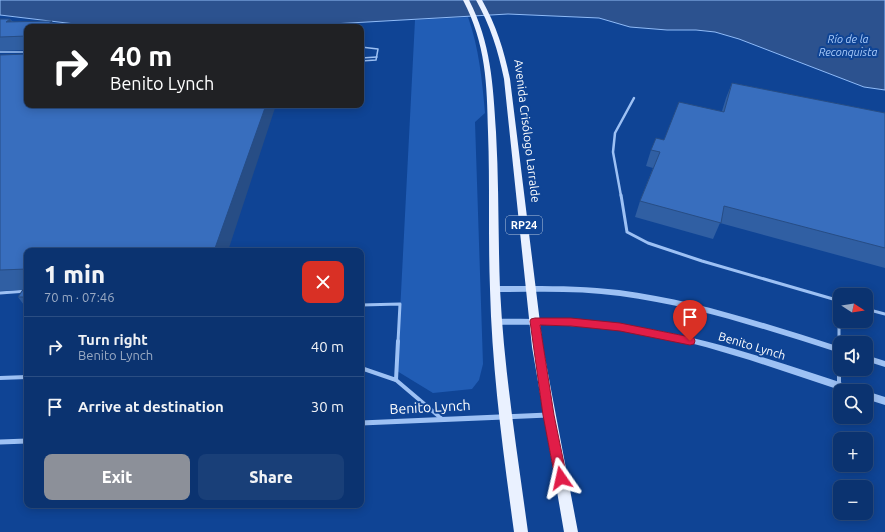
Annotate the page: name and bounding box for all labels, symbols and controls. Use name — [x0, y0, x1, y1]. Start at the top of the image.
water label: Río de la Reconquista — [819, 33, 877, 58]
icon: right — [44, 40, 96, 92]
text: 40 m — [110, 40, 172, 71]
street label: Avenida Crisólogo Larralde — [512, 59, 543, 203]
text: Benito Lynch — [110, 73, 214, 93]
road number: RP24 — [506, 216, 542, 234]
text: 1 min — [44, 261, 105, 288]
button: close — [302, 261, 344, 303]
north arrow — [833, 288, 873, 328]
map controls — [833, 288, 873, 520]
text: 70 m · 07:46 — [44, 290, 115, 304]
pin — [673, 300, 707, 341]
icon: arrive — [679, 306, 701, 328]
street label: Benito Lynch — [717, 329, 787, 362]
text: Turn right — [78, 331, 148, 348]
icon: right — [44, 336, 66, 358]
button: sound — [833, 336, 873, 376]
text: 40 m — [311, 338, 344, 355]
text: Benito Lynch — [78, 348, 153, 362]
button: search — [833, 384, 873, 424]
icon: arrive — [44, 396, 66, 418]
street label: Benito Lynch — [389, 397, 471, 417]
text: Arrive at destination — [78, 398, 224, 415]
text: 30 m — [311, 398, 344, 415]
button: + — [833, 432, 873, 472]
button: Exit — [44, 454, 190, 500]
button: Share — [198, 454, 344, 500]
position arrow — [540, 457, 582, 499]
button: − — [833, 480, 873, 520]

